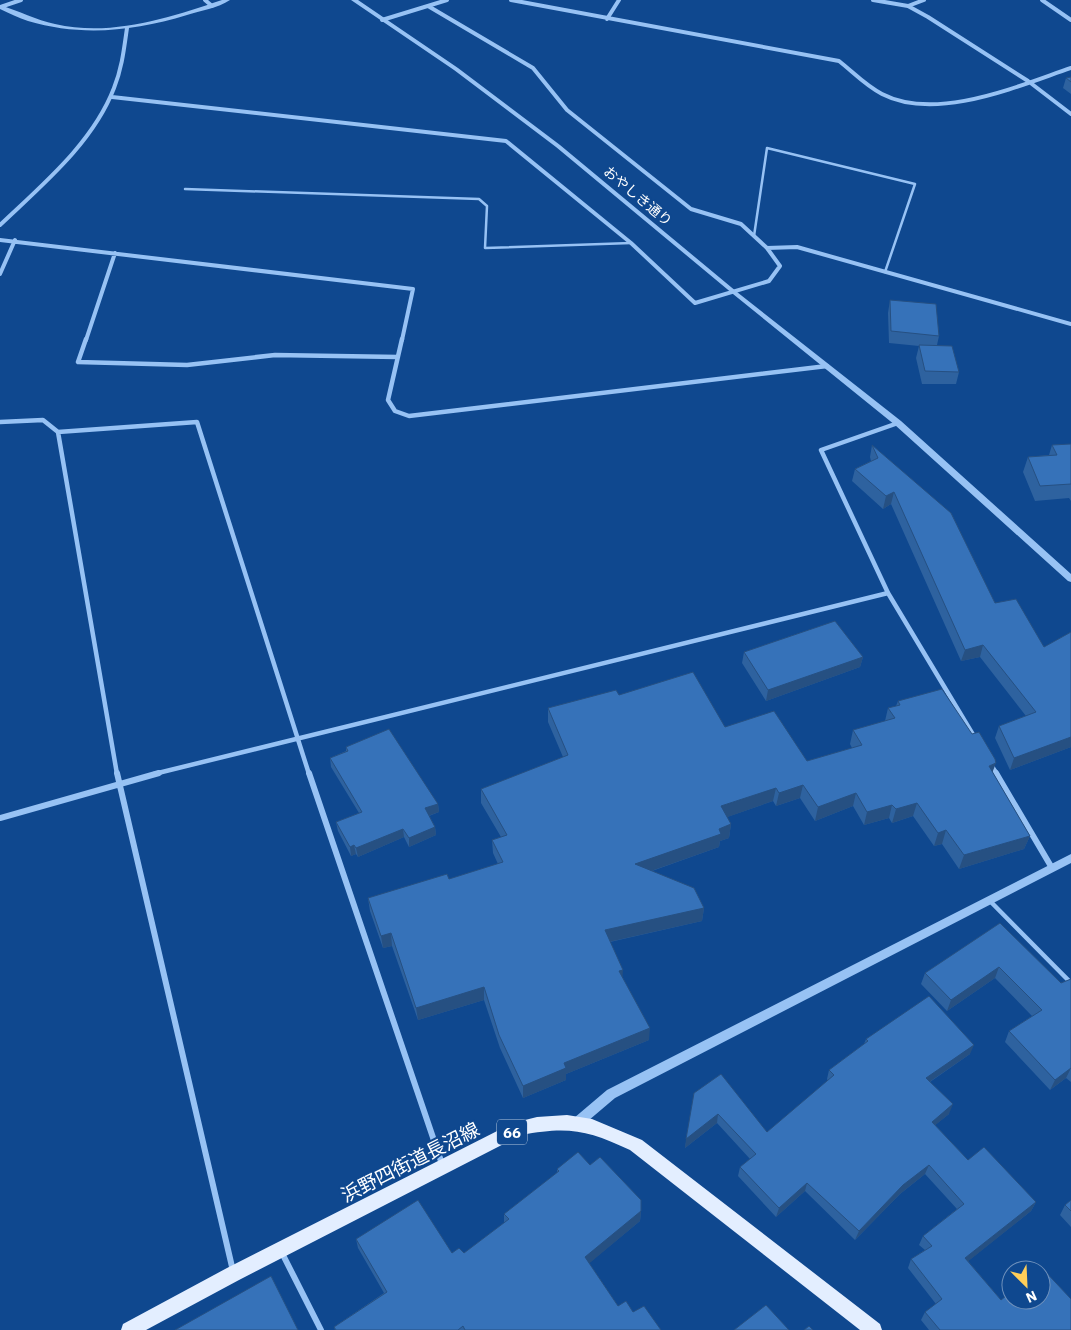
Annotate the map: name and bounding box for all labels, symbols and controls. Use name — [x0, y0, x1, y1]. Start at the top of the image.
street label: おやしき通り — [600, 162, 676, 230]
street label: 浜野四街道長沼線 — [337, 1117, 483, 1207]
road number: 66 — [497, 1120, 527, 1144]
north arrow — [1001, 1260, 1051, 1310]
text: N — [1023, 1287, 1040, 1307]

